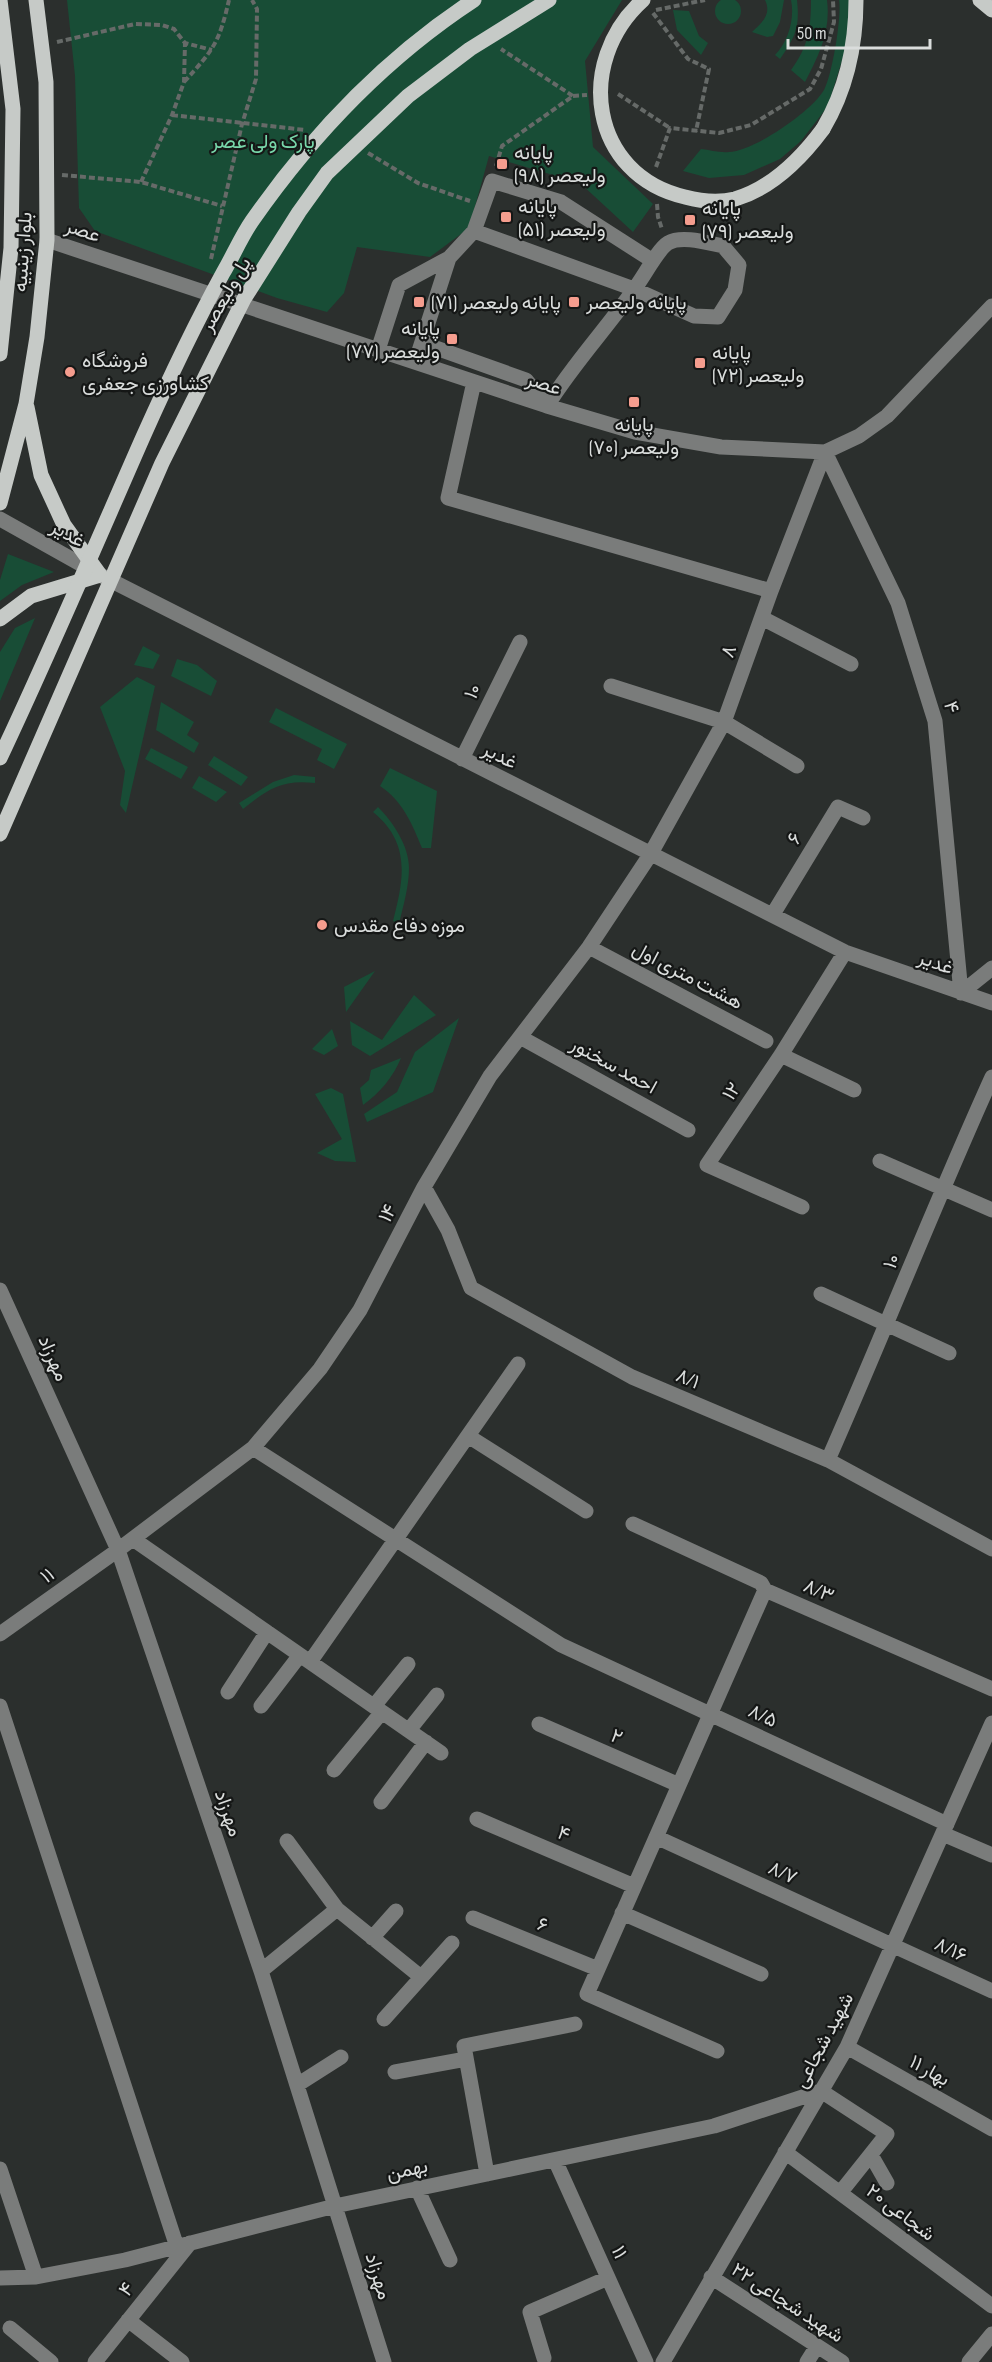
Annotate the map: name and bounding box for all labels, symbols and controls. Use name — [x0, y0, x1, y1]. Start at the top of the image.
scale bar — [788, 12, 930, 50]
text: 50 m — [797, 23, 827, 44]
park label: پارک ولی عصر — [210, 130, 315, 155]
place label: پایانه ولیعصر (۹۸) — [514, 141, 606, 188]
marker: پایانه ولیعصر (۹۸) — [495, 157, 509, 171]
place label: پایانه ولیعصر (۵۱) — [518, 195, 606, 242]
place label: پایانه ولیعصر (۷۹) — [702, 197, 794, 244]
marker: پایانه ولیعصر (۵۱) — [499, 210, 513, 224]
street label: بلوار زینبیه — [8, 211, 38, 293]
marker: پایانه ولیعصر (۷۹) — [683, 213, 697, 227]
street label: عصر — [61, 214, 103, 248]
street label: پل ولیعصر — [195, 253, 258, 337]
place label: پایانه ولیعصر (۷۱) — [431, 291, 561, 316]
place label: پایانه ولیعصر — [585, 291, 686, 316]
marker: پایانه ولیعصر (۷۱) — [412, 295, 426, 309]
marker: پایانه ولیعصر — [567, 295, 581, 309]
place label: پایانه ولیعصر (۷۷) — [346, 317, 440, 364]
marker: پایانه ولیعصر (۷۷) — [445, 332, 459, 346]
place label: پایانه ولیعصر (۷۲) — [712, 341, 804, 388]
place label: فروشگاه کشاورزی جعفری — [82, 349, 209, 396]
marker: پایانه ولیعصر (۷۲) — [693, 356, 707, 370]
marker: فروشگاه کشاورزی جعفری — [63, 365, 77, 379]
street label: عصر — [522, 367, 564, 401]
marker: پایانه ولیعصر (۷۰) — [627, 395, 641, 409]
place label: پایانه ولیعصر (۷۰) — [589, 413, 679, 460]
street label: غدیر — [45, 514, 89, 553]
street label: ۸ — [716, 642, 742, 661]
street label: ۱۰ — [459, 680, 487, 703]
street label: ۴ — [938, 699, 964, 716]
street label: غدیر — [477, 737, 521, 775]
street label: ۶ — [782, 828, 808, 849]
place label: موزه دفاع مقدس — [334, 914, 465, 939]
marker: موزه دفاع مقدس — [315, 918, 329, 932]
street label: هشت متری اول — [628, 937, 747, 1015]
street label: غدیر — [914, 945, 957, 980]
street label: احمد سخنور — [565, 1032, 661, 1099]
street label: ۱۲ — [717, 1078, 746, 1105]
street label: ۱۴ — [373, 1200, 403, 1227]
street label: ۱۰ — [878, 1250, 906, 1272]
street label: مهرزاد — [32, 1332, 74, 1385]
street label: ۸/۱ — [672, 1363, 703, 1395]
street label: ۱۱ — [36, 1563, 59, 1589]
street label: ۸/۳ — [800, 1574, 838, 1608]
street label: ۸/۵ — [744, 1699, 781, 1733]
street label: ۲ — [607, 1724, 626, 1750]
street label: مهرزاد — [209, 1787, 247, 1840]
street label: ۴ — [554, 1821, 574, 1847]
street label: ۸/۷ — [764, 1856, 801, 1890]
street label: ۶ — [534, 1912, 552, 1938]
street label: ۸/۱۶ — [931, 1932, 971, 1968]
street label: شهید شجاعی — [789, 1989, 859, 2092]
street label: بهار ۱۱ — [905, 2050, 954, 2092]
street label: بهمن — [384, 2154, 430, 2186]
street label: شجاعی ۲۰ — [861, 2179, 940, 2246]
street label: ۱۱ — [606, 2242, 632, 2263]
street label: مهرزاد — [360, 2250, 396, 2303]
street label: شهید شجاعی ۲۲ — [727, 2258, 848, 2348]
street label: ۴ — [114, 2278, 140, 2302]

